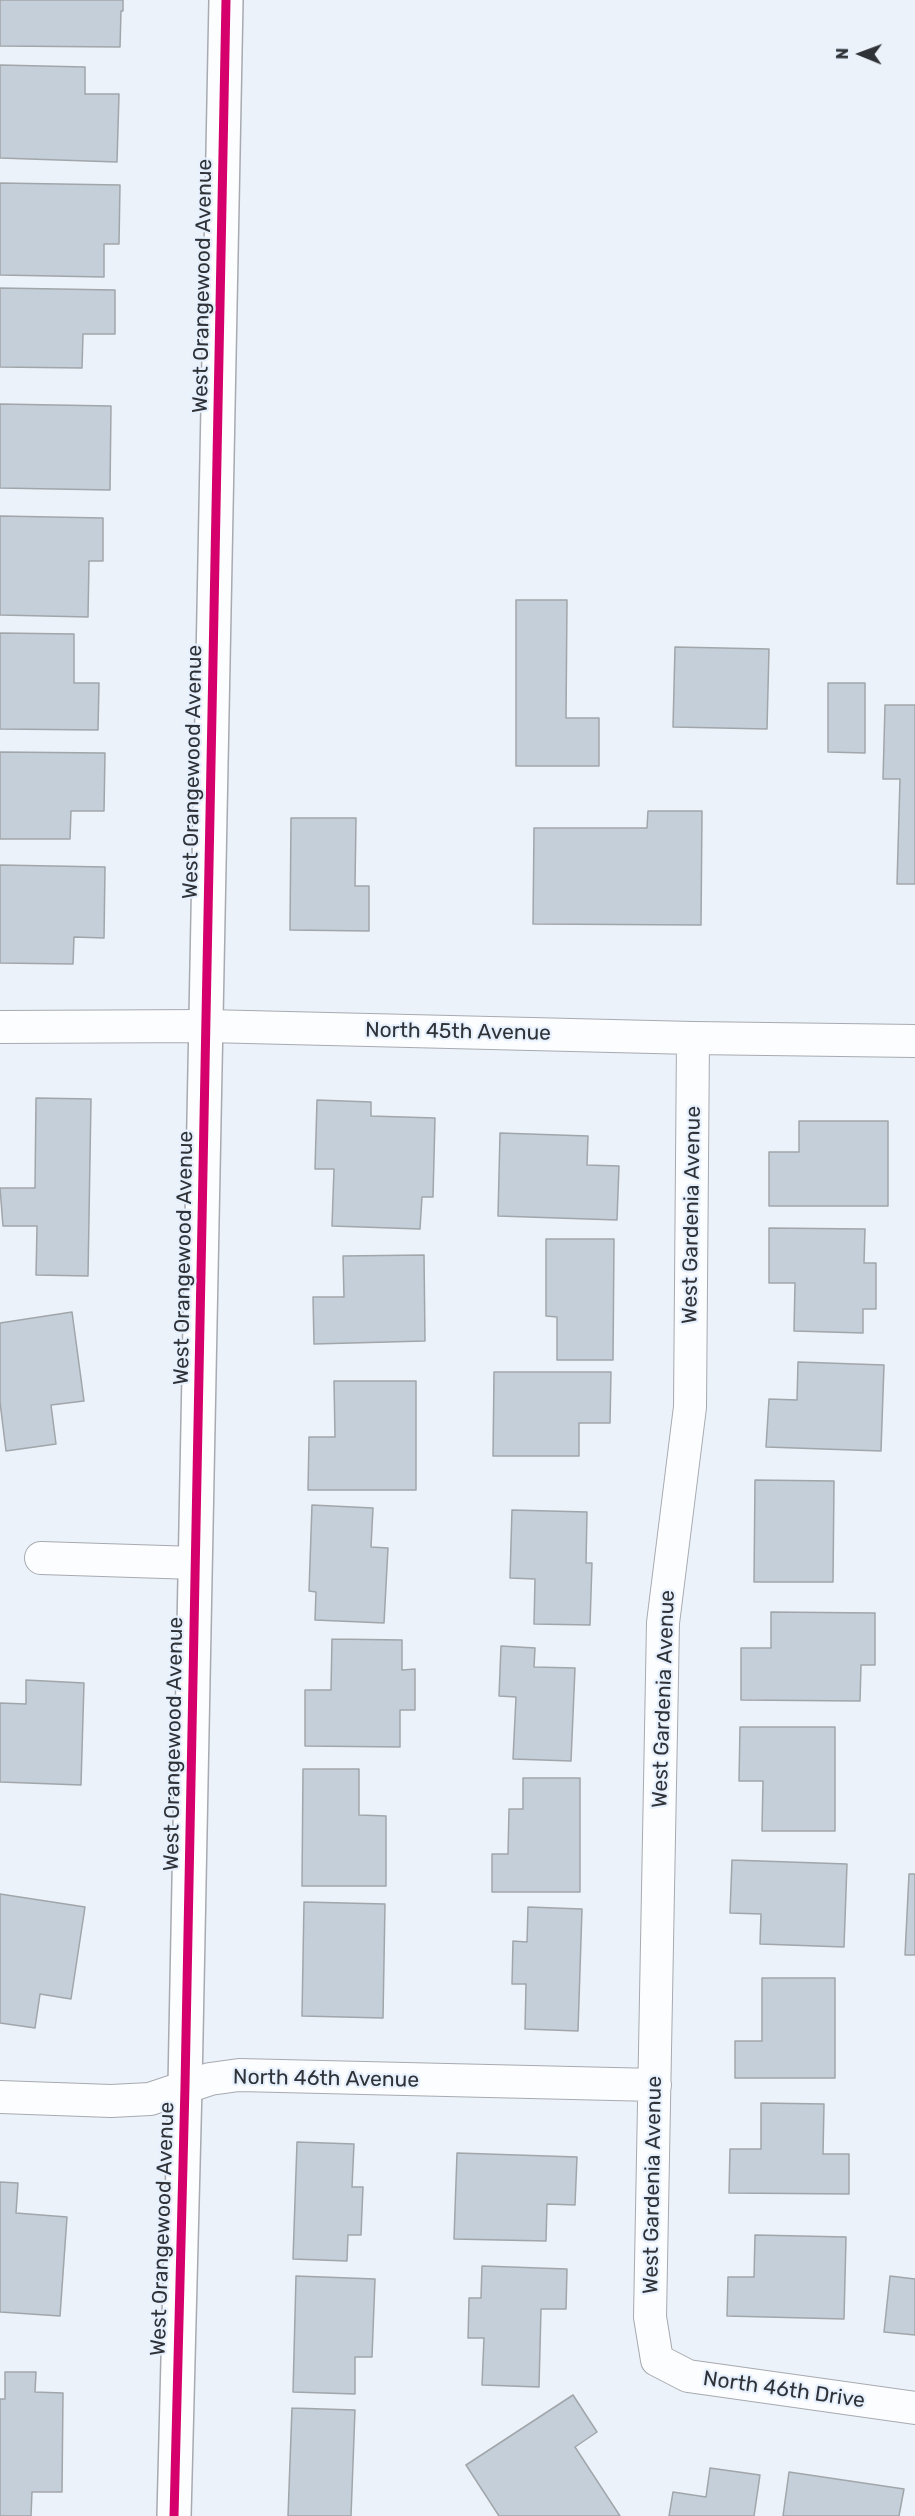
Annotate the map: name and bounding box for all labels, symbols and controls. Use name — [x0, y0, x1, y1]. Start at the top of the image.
north arrow — [831, 24, 891, 84]
text: N — [833, 48, 852, 60]
street label: West Orangewood Avenue — [188, 159, 218, 413]
street label: West Orangewood Avenue — [178, 645, 208, 899]
street label: North 45th Avenue — [365, 1018, 551, 1046]
street label: West Gardenia Avenue — [677, 1106, 707, 1324]
street label: West Orangewood Avenue — [169, 1131, 199, 1385]
street label: West Gardenia Avenue — [648, 1590, 680, 1808]
street label: West Orangewood Avenue — [159, 1617, 189, 1871]
street label: North 46th Avenue — [233, 2065, 419, 2093]
street label: West Gardenia Avenue — [638, 2076, 668, 2294]
street label: West Orangewood Avenue — [146, 2101, 180, 2357]
street label: North 46th Drive — [701, 2366, 867, 2414]

